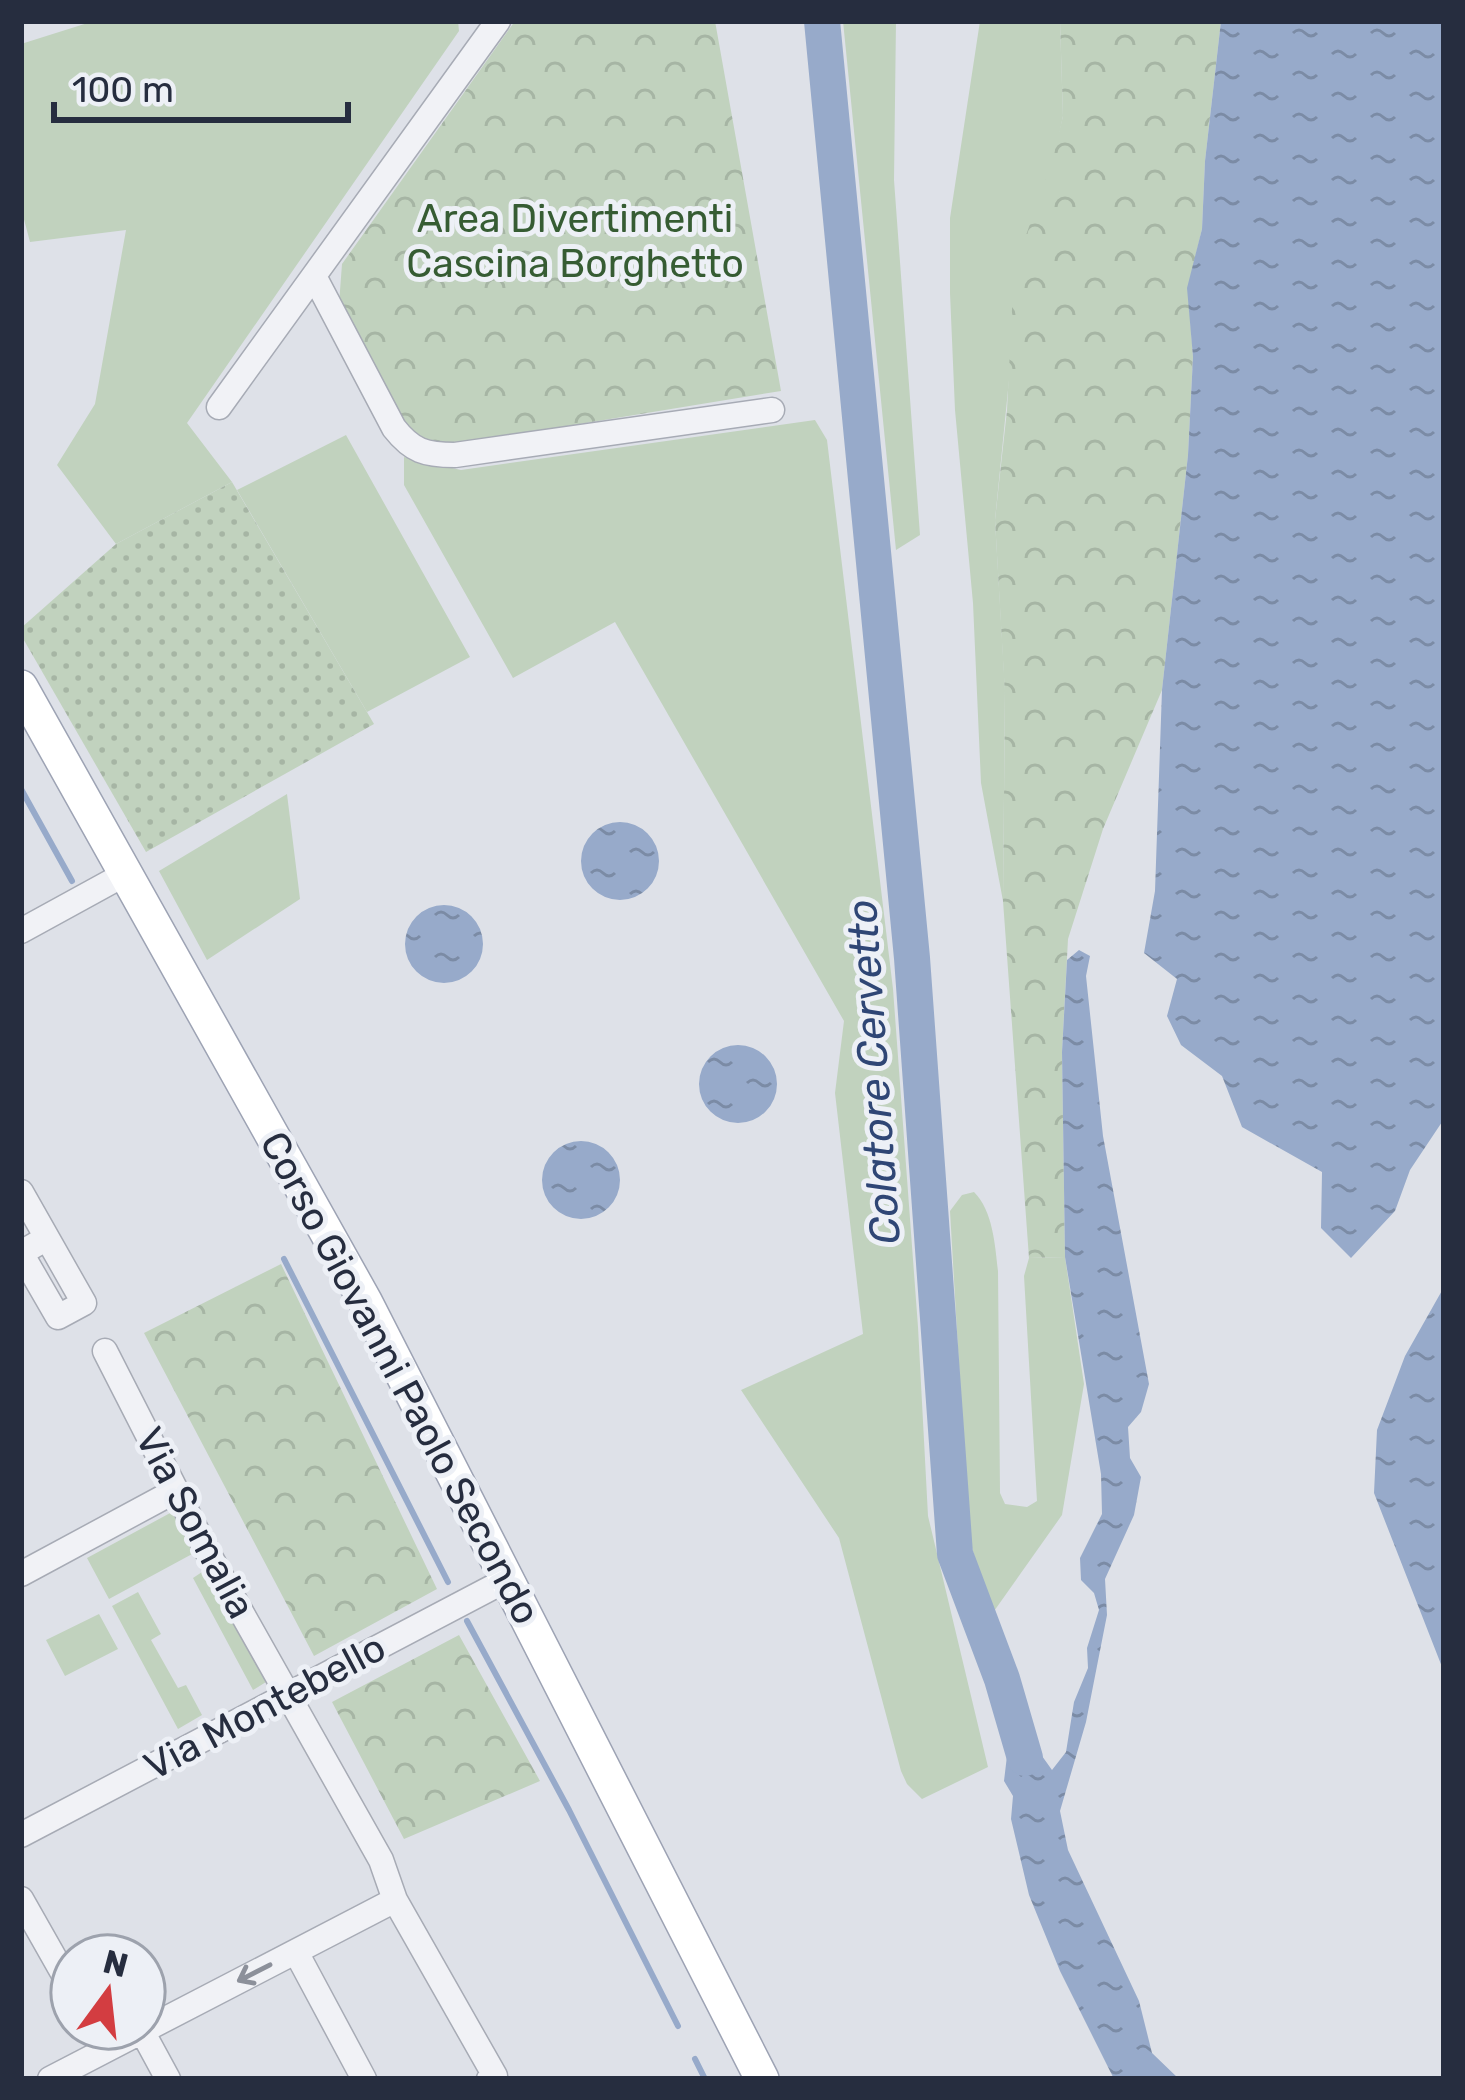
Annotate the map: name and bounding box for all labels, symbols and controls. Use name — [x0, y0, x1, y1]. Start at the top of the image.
scale bar — [54, 48, 348, 122]
text: 100 m — [72, 68, 174, 111]
park label: Area Divertimenti Cascina Borghetto — [406, 196, 744, 287]
water label: Colatore Cervetto — [837, 898, 911, 1246]
street label: Corso Giovanni Paolo Secondo — [250, 1124, 550, 1632]
street label: Via Somalia — [126, 1420, 264, 1626]
street label: Via Montebello — [137, 1624, 393, 1790]
north arrow — [48, 1932, 168, 2052]
text: N — [99, 1942, 132, 1985]
one-way arrow — [237, 1962, 273, 1985]

